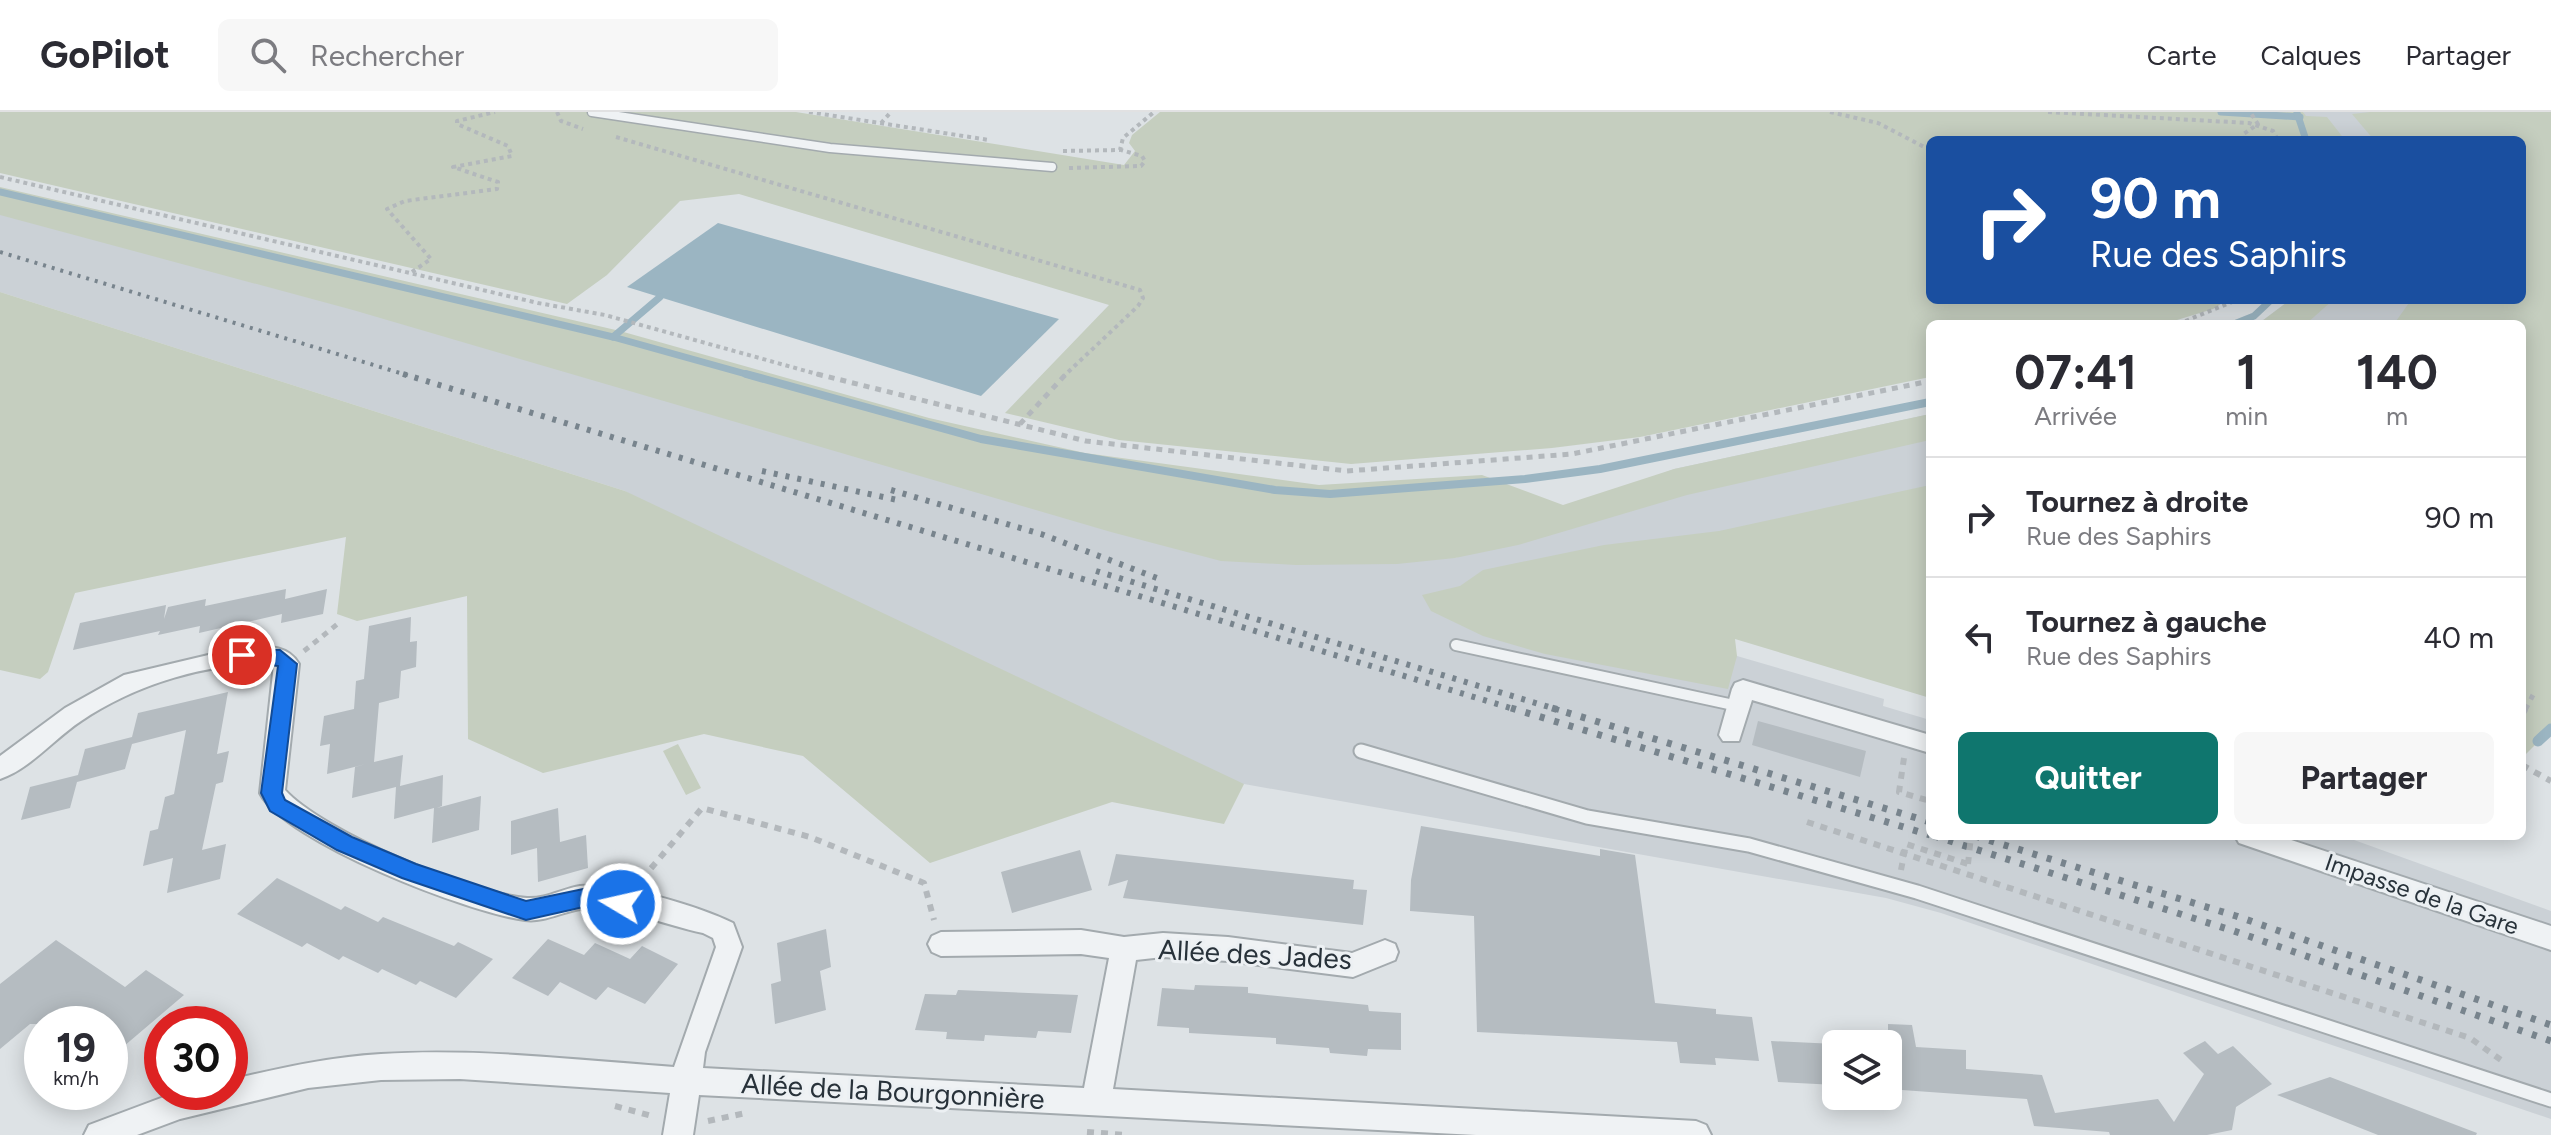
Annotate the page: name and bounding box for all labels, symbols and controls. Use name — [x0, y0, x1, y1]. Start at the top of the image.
search box — [218, 19, 778, 91]
text: GoPilot — [40, 32, 170, 78]
icon: search — [246, 33, 290, 77]
text: Rechercher — [310, 37, 464, 74]
text: Carte — [2147, 38, 2217, 72]
text: Calques — [2261, 38, 2361, 72]
text: Partager — [2405, 38, 2511, 72]
text: 90 m — [2090, 165, 2221, 232]
icon: right — [1958, 168, 2062, 272]
text: Rue des Saphirs — [2090, 233, 2347, 276]
text: 07:41 — [2014, 343, 2137, 401]
text: 1 — [2236, 343, 2257, 401]
text: 140 — [2356, 343, 2438, 401]
text: Arrivée — [2034, 400, 2117, 432]
text: min — [2225, 400, 2268, 432]
text: m — [2386, 400, 2408, 432]
text: Tournez à droite — [2026, 483, 2248, 520]
icon: right — [1958, 495, 2002, 539]
text: 90 m — [2425, 499, 2494, 536]
text: Rue des Saphirs — [2026, 520, 2211, 552]
text: Tournez à gauche — [2026, 603, 2267, 640]
icon: left — [1958, 615, 2002, 659]
text: 40 m — [2423, 619, 2494, 656]
pin — [208, 621, 276, 689]
icon: arrive — [220, 633, 264, 677]
text: Rue des Saphirs — [2026, 640, 2211, 672]
button: Quitter — [1958, 732, 2218, 824]
button: Partager — [2234, 732, 2494, 824]
street label: Impasse de la Gare — [2321, 847, 2523, 941]
position arrow — [579, 862, 663, 946]
street label: Allée des Jades — [1157, 932, 1353, 976]
speed limit sign: 30 — [144, 1006, 248, 1110]
text: 19 — [56, 1024, 96, 1072]
map controls — [1822, 1030, 1902, 1110]
button: layers — [1822, 1030, 1902, 1110]
text: km/h — [53, 1066, 99, 1090]
street label: Allée de la Bourgonnière — [740, 1066, 1046, 1116]

